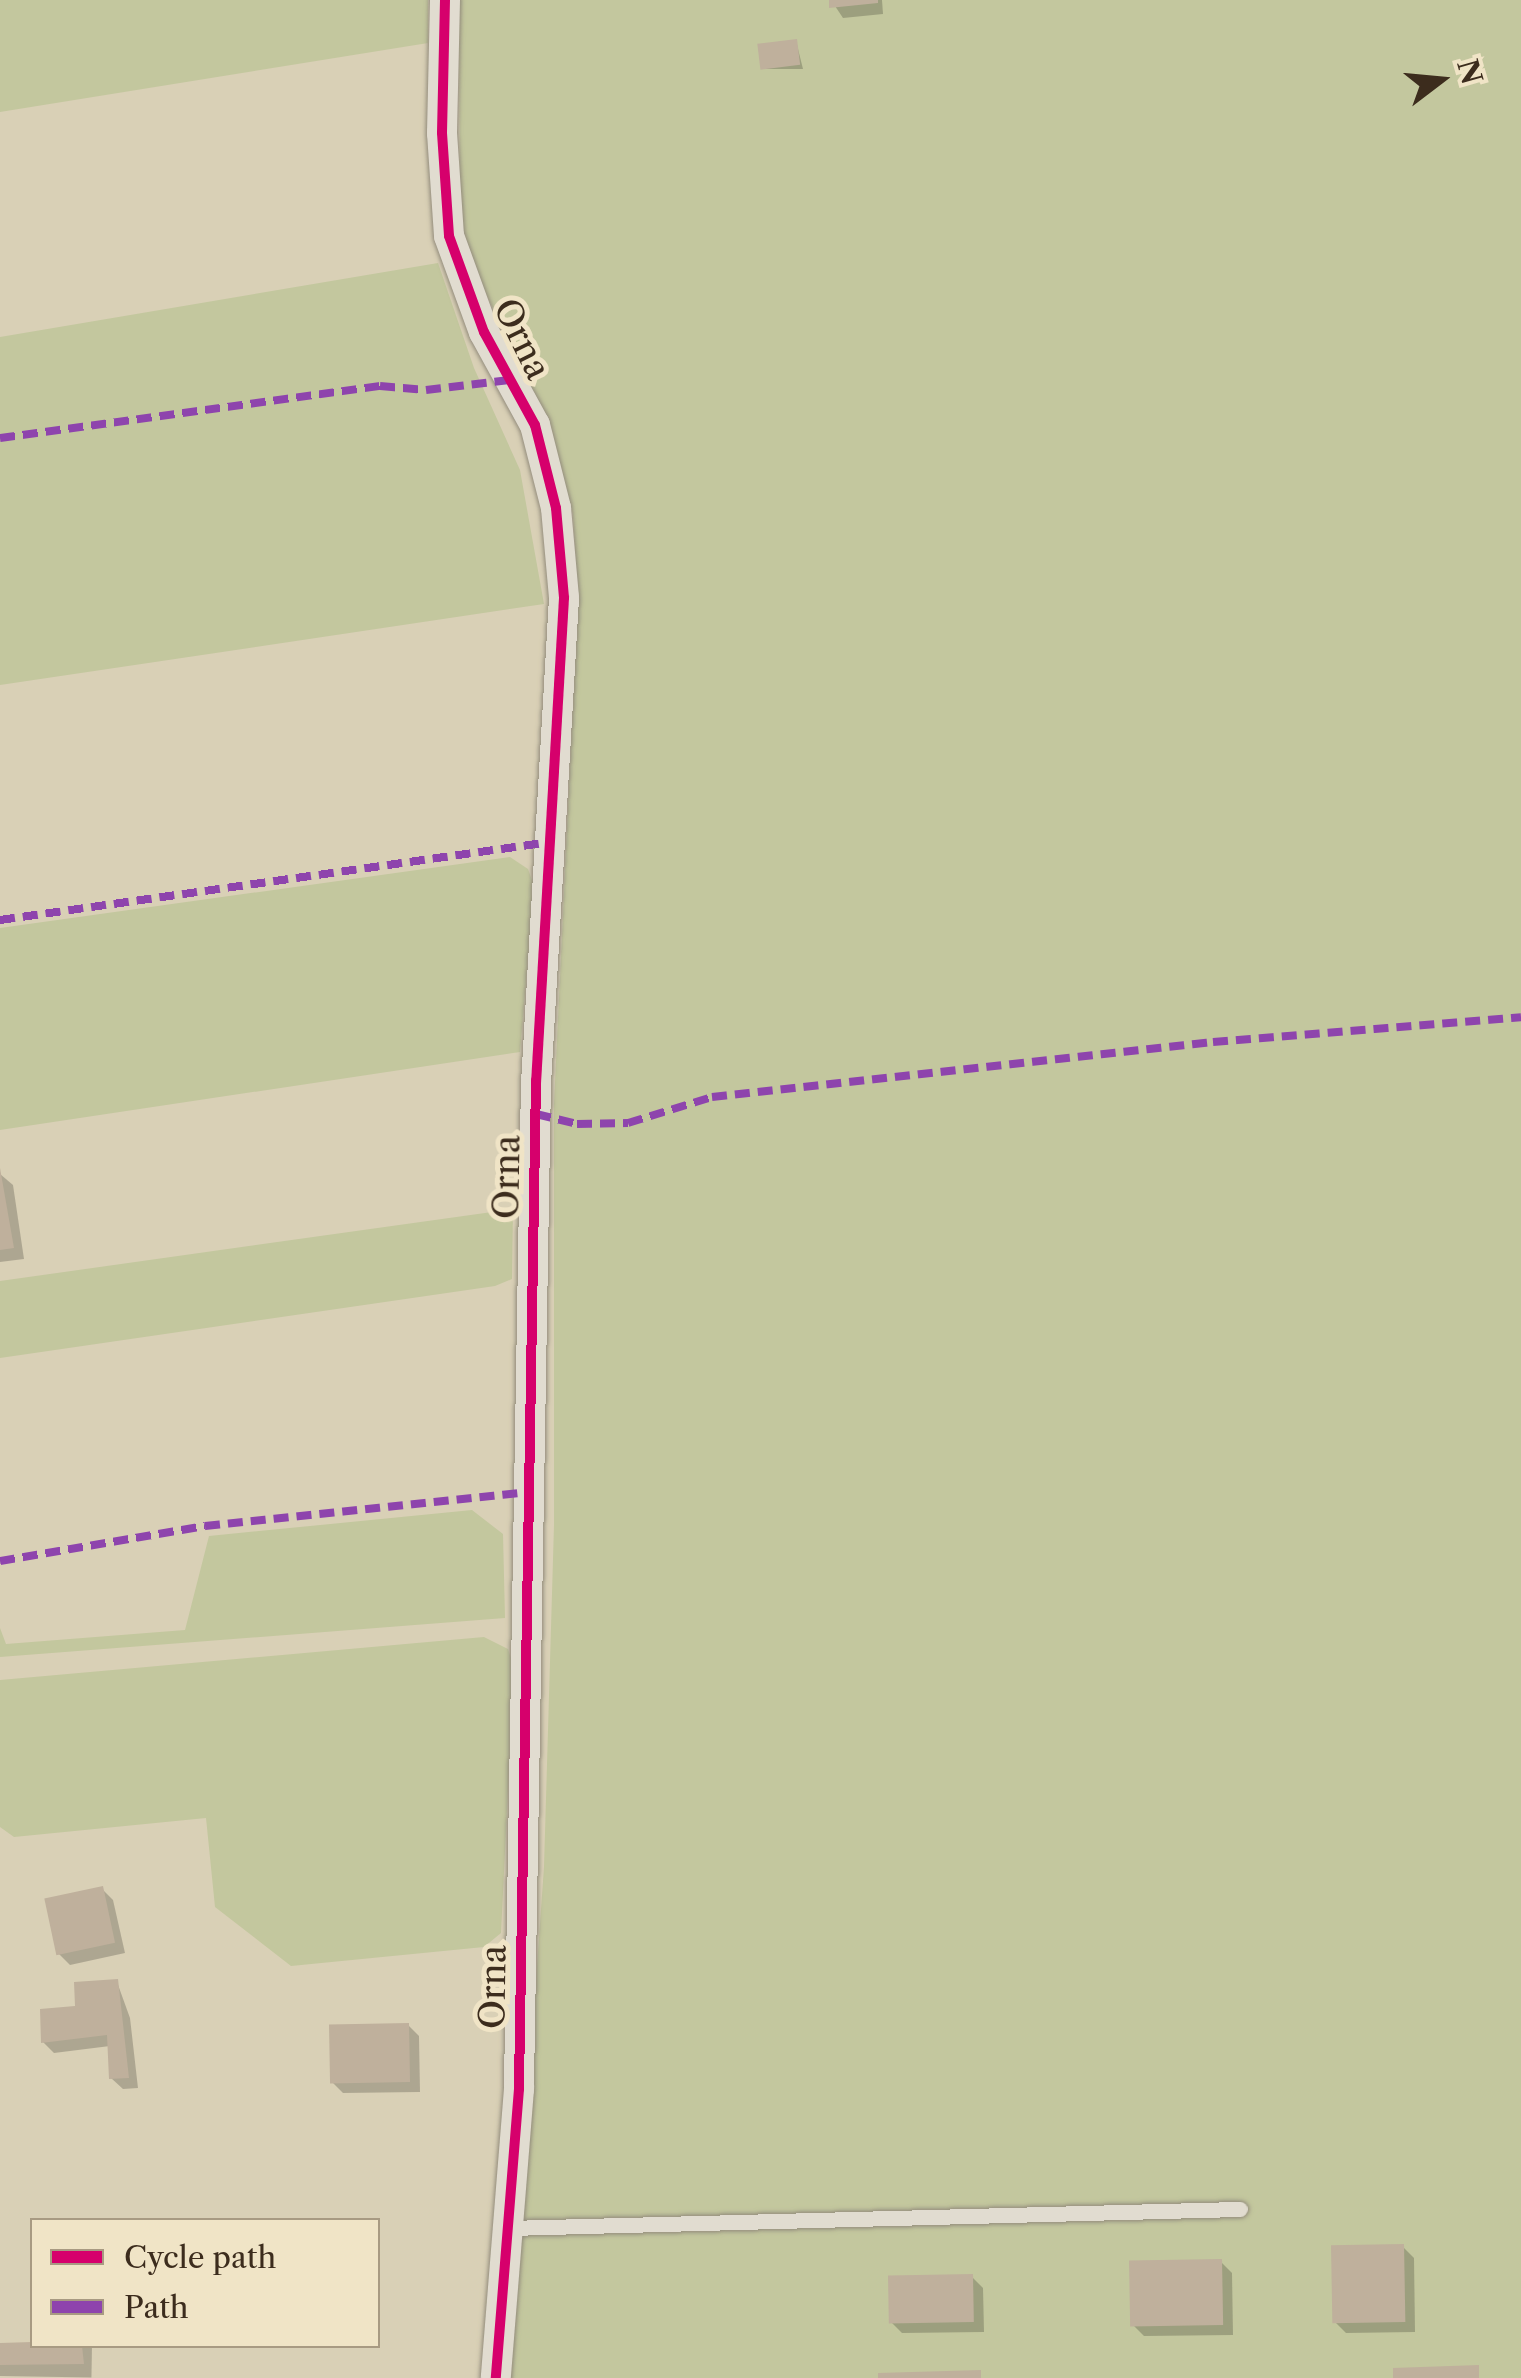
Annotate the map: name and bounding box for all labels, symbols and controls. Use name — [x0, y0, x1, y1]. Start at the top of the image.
north arrow — [1391, 30, 1491, 130]
text: N — [1450, 55, 1490, 88]
street label: Orna — [485, 292, 559, 386]
street label: Orna — [485, 1135, 529, 1219]
street label: Orna — [471, 1945, 515, 2029]
legend — [30, 2218, 380, 2348]
text: Cycle path — [124, 2239, 276, 2276]
text: Path — [124, 2289, 189, 2326]

